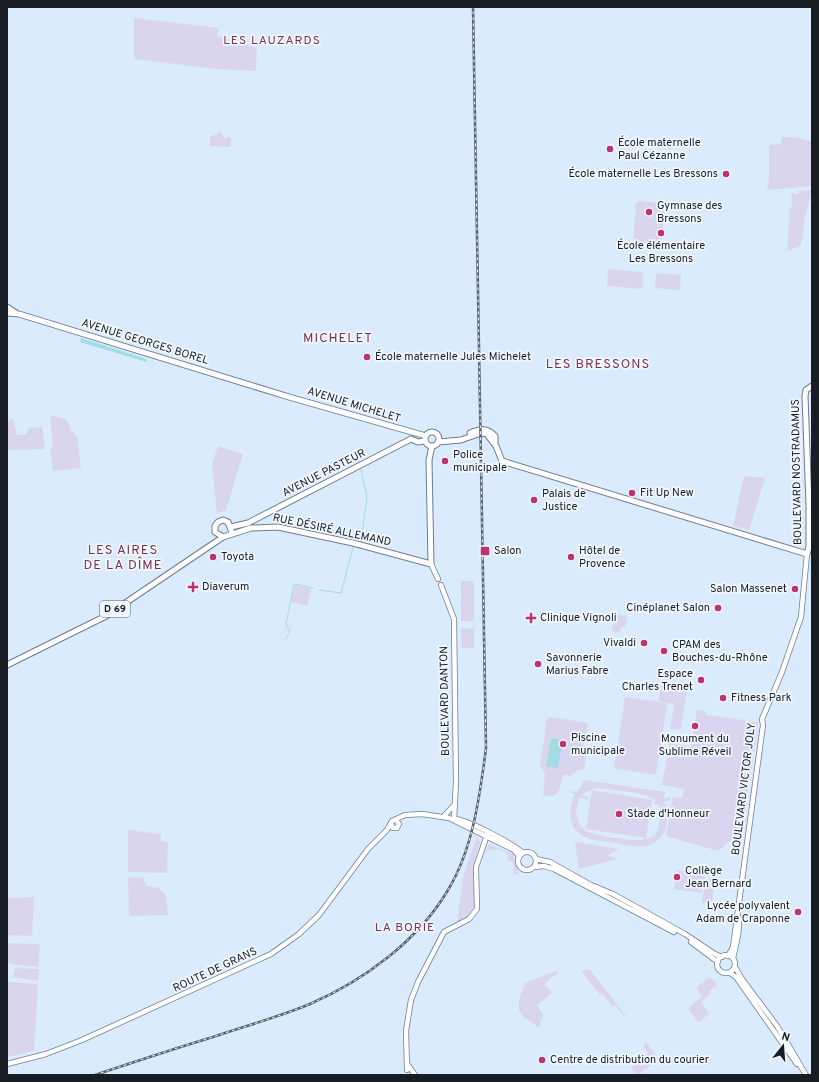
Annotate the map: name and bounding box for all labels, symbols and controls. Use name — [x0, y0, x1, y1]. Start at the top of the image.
district label: LES LAUZARDS — [223, 33, 321, 49]
place label: École maternelle Paul Cézanne — [618, 135, 701, 163]
marker: École maternelle Paul Cézanne — [605, 144, 615, 154]
place label: École maternelle Les Bressons — [568, 166, 718, 181]
marker: École maternelle Les Bressons — [721, 169, 731, 179]
place label: Gymnase des Bressons — [657, 199, 722, 226]
marker: Gymnase des Bressons — [644, 207, 654, 217]
marker: École élémentaire Les Bressons — [656, 228, 666, 238]
place label: École élémentaire Les Bressons — [617, 238, 705, 266]
street label: AVENUE GEORGES BOREL — [80, 316, 210, 368]
district label: MICHELET — [303, 331, 373, 347]
place label: École maternelle Jules Michelet — [375, 349, 531, 364]
marker: École maternelle Jules Michelet — [362, 352, 372, 362]
district label: LES BRESSONS — [546, 357, 650, 373]
street label: AVENUE MICHELET — [306, 384, 402, 426]
street label: BOULEVARD NOSTRADAMUS — [789, 399, 805, 545]
street label: AVENUE PASTEUR — [280, 446, 368, 500]
place label: Police municipale — [453, 448, 507, 475]
marker: Police municipale — [440, 456, 450, 466]
place label: Fit Up New — [640, 486, 694, 500]
place label: Palais de Justice — [542, 487, 586, 514]
marker: Fit Up New — [627, 488, 637, 498]
marker: Palais de Justice — [529, 495, 539, 505]
street label: RUE DÉSIRÉ ALLEMAND — [271, 510, 393, 549]
district label: LES AIRES DE LA DÎME — [83, 543, 163, 574]
place label: Salon — [494, 544, 522, 558]
place label: Hôtel de Provence — [579, 544, 626, 571]
marker: Salon — [479, 545, 491, 557]
place label: Toyota — [221, 550, 254, 564]
marker: Toyota — [208, 552, 218, 562]
marker: Hôtel de Provence — [566, 552, 576, 562]
place label: Diaverum — [202, 580, 249, 594]
marker: Diaverum — [187, 581, 199, 593]
place label: Salon Massenet — [710, 582, 787, 596]
marker: Salon Massenet — [790, 584, 800, 594]
road number: D 69 — [100, 601, 130, 617]
place label: Cinéplanet Salon — [626, 601, 710, 615]
marker: Cinéplanet Salon — [713, 603, 723, 613]
place label: Clinique Vignoli — [540, 611, 617, 625]
marker: Clinique Vignoli — [525, 612, 537, 624]
place label: Vivaldi — [603, 636, 636, 650]
marker: Vivaldi — [639, 638, 649, 648]
place label: CPAM des Bouches-du-Rhône — [672, 638, 768, 665]
street label: BOULEVARD DANTON — [437, 646, 453, 756]
marker: CPAM des Bouches-du-Rhône — [659, 646, 669, 656]
place label: Savonnerie Marius Fabre — [546, 651, 609, 678]
marker: Savonnerie Marius Fabre — [533, 659, 543, 669]
place label: Espace Charles Trenet — [622, 667, 693, 694]
marker: Espace Charles Trenet — [696, 675, 706, 685]
place label: Fitness Park — [731, 691, 792, 705]
marker: Fitness Park — [718, 693, 728, 703]
marker: Monument du Sublime Réveil — [690, 721, 700, 731]
street label: BOULEVARD VICTOR JOLY — [729, 722, 759, 856]
place label: Piscine municipale — [571, 731, 625, 758]
place label: Monument du Sublime Réveil — [659, 732, 731, 759]
marker: Piscine municipale — [558, 739, 568, 749]
place label: Stade d'Honneur — [627, 807, 710, 821]
marker: Stade d'Honneur — [614, 809, 624, 819]
place label: Collège Jean Bernard — [685, 864, 752, 891]
marker: Collège Jean Bernard — [672, 872, 682, 882]
place label: Lycée polyvalent Adam de Craponne — [696, 899, 790, 926]
marker: Lycée polyvalent Adam de Craponne — [793, 907, 803, 917]
district label: LA BORIE — [375, 920, 435, 936]
street label: ROUTE DE GRANS — [171, 944, 259, 996]
north arrow — [763, 1026, 803, 1066]
text: N — [780, 1030, 791, 1045]
place label: Centre de distribution du courier — [550, 1053, 710, 1067]
marker: Centre de distribution du courier — [537, 1055, 547, 1065]

